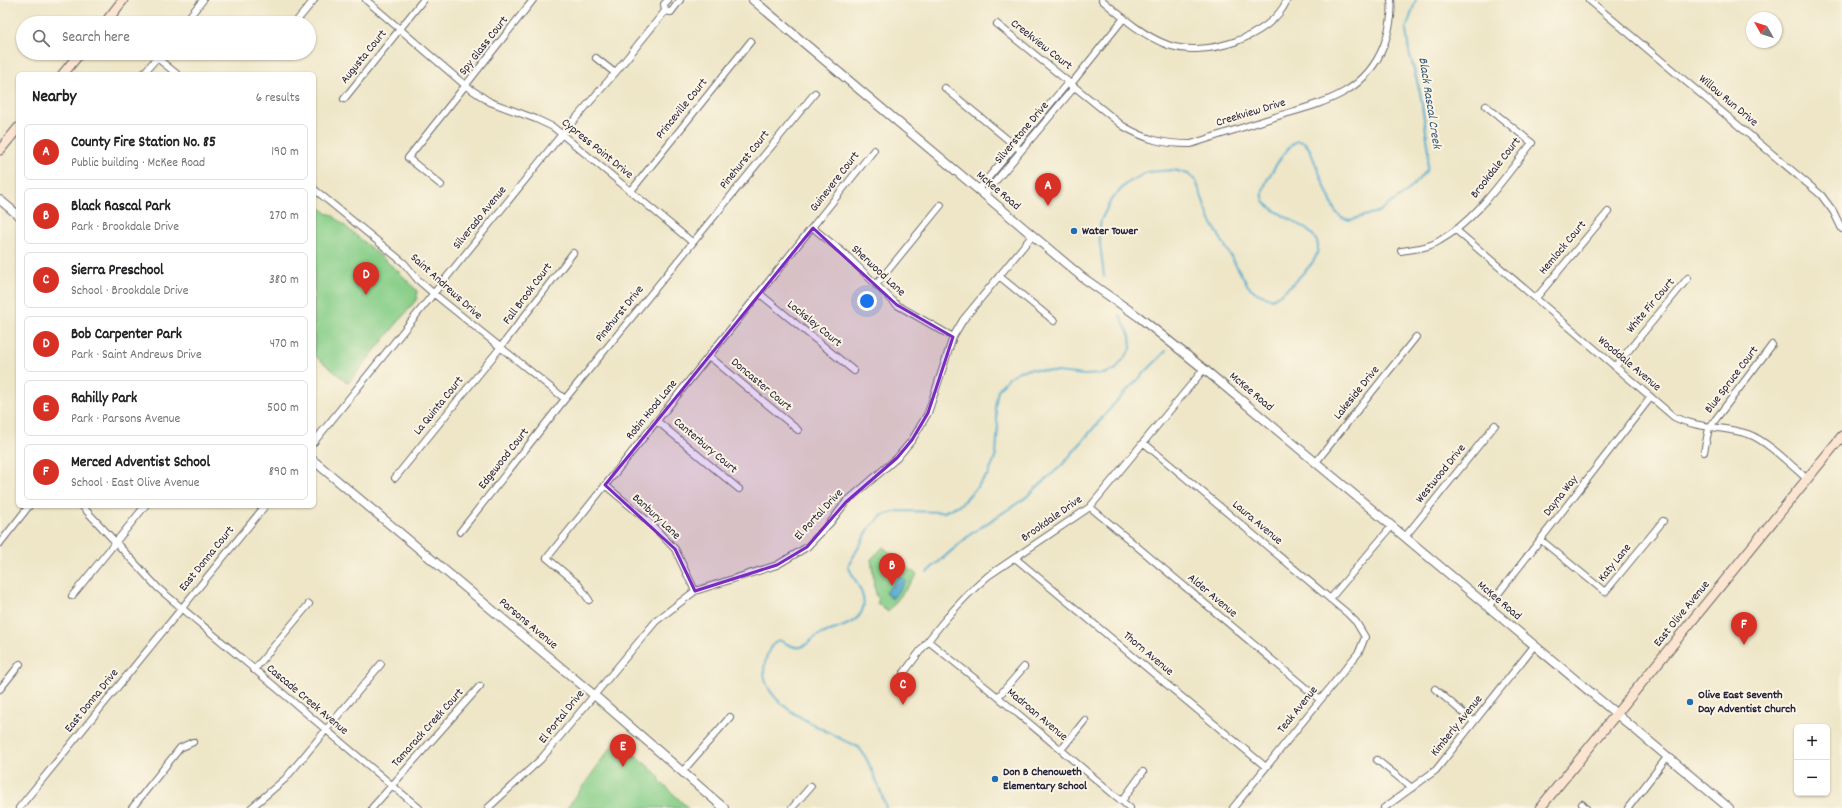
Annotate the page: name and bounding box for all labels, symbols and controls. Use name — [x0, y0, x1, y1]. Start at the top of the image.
street label: Spy Glass Court — [455, 12, 513, 79]
north arrow — [1746, 12, 1782, 48]
street label: Creekview Court — [1007, 15, 1076, 75]
search box — [16, 16, 316, 60]
street label: Augusta Court — [337, 26, 392, 88]
icon: search — [30, 27, 52, 49]
text: Search here — [62, 27, 130, 49]
water label: Black Rascal Creek — [1412, 56, 1446, 152]
street label: Willow Run Drive — [1695, 71, 1761, 131]
street label: Princeville Court — [652, 74, 712, 143]
text: Nearby — [32, 86, 76, 110]
text: 6 results — [256, 89, 300, 108]
street label: Creekview Drive — [1214, 94, 1288, 132]
street label: Silverstone Drive — [991, 98, 1053, 168]
street label: Cypress Point Drive — [558, 115, 636, 183]
street label: Pinehurst Court — [716, 127, 774, 193]
text: County Fire Station No. 85 — [71, 132, 216, 154]
street label: Brookdale Court — [1467, 133, 1526, 202]
text: A — [42, 143, 50, 162]
text: 190 m — [271, 143, 299, 162]
street label: Guinevere Court — [806, 148, 864, 216]
text: Public building · McKee Road — [71, 154, 205, 173]
street label: McKee Road — [972, 167, 1024, 215]
pin: A — [1035, 173, 1061, 206]
street label: Silverado Avenue — [449, 183, 511, 253]
text: Black Rascal Park — [71, 196, 171, 218]
text: B — [43, 207, 49, 226]
text: 270 m — [269, 207, 299, 226]
street label: Hemlock Court — [1535, 217, 1591, 279]
text: Park · Brookdale Drive — [71, 218, 179, 237]
place label: Water Tower — [1082, 223, 1138, 240]
marker: Water Tower — [1069, 226, 1079, 236]
street label: Sherwood Lane — [847, 241, 909, 301]
street label: Saint Andrews Drive — [406, 250, 486, 324]
street label: Fall Brook Court — [499, 259, 557, 328]
text: Sierra Preschool — [71, 260, 164, 282]
pin: D — [353, 262, 379, 295]
text: C — [43, 271, 49, 290]
text: 380 m — [269, 271, 299, 290]
street label: White Fir Court — [1623, 274, 1679, 337]
text: School · Brookdale Drive — [71, 282, 188, 301]
street label: Pinehurst Drive — [592, 282, 648, 346]
your location — [857, 291, 877, 311]
street label: Locksley Court — [783, 297, 845, 352]
text: Bob Carpenter Park — [71, 324, 182, 346]
street label: Wooddale Avenue — [1594, 332, 1664, 396]
text: D — [43, 335, 49, 354]
text: 470 m — [270, 335, 299, 354]
street label: Blue Spruce Court — [1701, 342, 1763, 417]
text: Park · Saint Andrews Drive — [71, 346, 202, 365]
street label: Doncaster Court — [727, 354, 796, 416]
street label: Lakeside Drive — [1330, 362, 1384, 424]
street label: McKee Road — [1225, 368, 1277, 416]
street label: La Quinta Court — [410, 372, 468, 439]
street label: Robin Hood Lane — [622, 376, 682, 444]
text: Rahilly Park — [71, 388, 137, 410]
text: E — [43, 399, 49, 418]
text: 500 m — [267, 399, 299, 418]
text: Park · Parsons Avenue — [71, 410, 180, 429]
street label: Canterbury Court — [669, 414, 741, 478]
street label: Edgewood Court — [475, 424, 534, 493]
street label: Westwood Drive — [1412, 441, 1470, 507]
text: Merced Adventist School — [71, 452, 210, 474]
text: F — [43, 463, 49, 482]
text: 890 m — [269, 463, 299, 482]
street label: Dayna Way — [1540, 471, 1583, 520]
text: School · East Olive Avenue — [71, 474, 199, 493]
street label: El Portal Drive — [791, 485, 847, 545]
street label: Banbury Lane — [628, 490, 684, 544]
street label: Brookdale Drive — [1018, 492, 1086, 546]
street label: Laura Avenue — [1228, 497, 1286, 549]
street label: East Donna Court — [175, 522, 239, 595]
street label: Katy Lane — [1594, 540, 1636, 586]
pin: B — [879, 553, 905, 586]
street label: Alder Avenue — [1183, 570, 1241, 622]
street label: McKee Road — [1473, 577, 1525, 625]
street label: East Olive Avenue — [1650, 577, 1714, 651]
street label: Parsons Avenue — [495, 594, 561, 654]
pin: F — [1731, 612, 1757, 645]
street label: Thorn Avenue — [1119, 628, 1177, 680]
street label: Cascade Creek Avenue — [262, 661, 352, 739]
street label: East Donna Drive — [61, 666, 123, 736]
pin: C — [890, 672, 916, 705]
street label: Teak Avenue — [1274, 683, 1322, 737]
street label: Tamarack Creek Court — [388, 684, 468, 771]
street label: Madroan Avenue — [1003, 684, 1071, 746]
street label: El Portal Drive — [535, 686, 589, 748]
place label: Olive East Seventh Day Adventist Church — [1698, 687, 1796, 718]
street label: Kimberly Avenue — [1427, 692, 1487, 760]
marker: Olive East Seventh Day Adventist Church — [1685, 697, 1695, 707]
map controls — [1794, 724, 1830, 796]
button: + — [1794, 724, 1830, 760]
pin: E — [610, 734, 636, 767]
button: − — [1794, 760, 1830, 796]
place label: Don B Chenoweth Elementary School — [1003, 764, 1087, 795]
marker: Don B Chenoweth Elementary School — [990, 774, 1000, 784]

